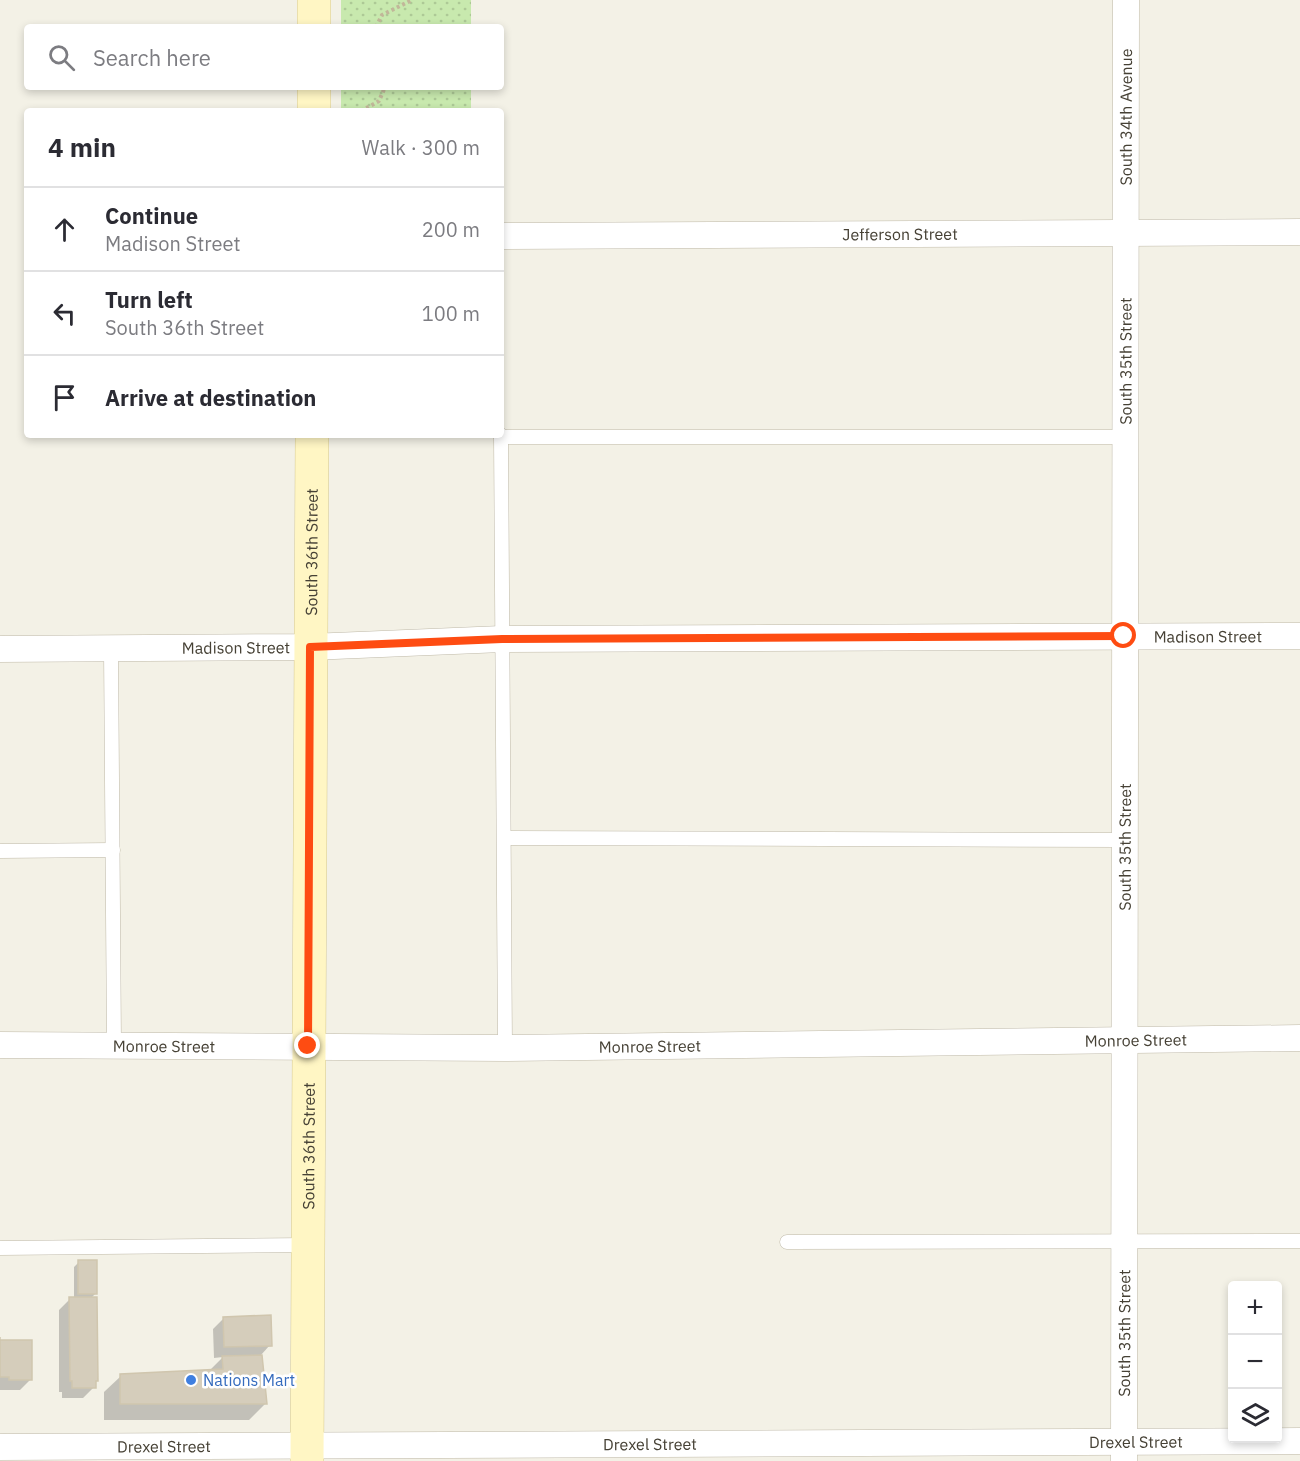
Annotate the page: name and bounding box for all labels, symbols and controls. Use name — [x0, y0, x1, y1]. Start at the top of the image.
search box — [24, 24, 504, 90]
icon: search — [45, 41, 78, 74]
text: Search here — [93, 43, 211, 72]
street label: South 34th Avenue — [1116, 48, 1136, 186]
text: 4 min — [48, 130, 116, 164]
text: Walk · 300 m — [362, 134, 480, 161]
text: Continue — [105, 201, 198, 230]
icon: ahead — [48, 213, 81, 246]
text: 200 m — [422, 216, 480, 243]
street label: Jefferson Street — [842, 224, 958, 244]
text: Madison Street — [105, 230, 240, 257]
text: Turn left — [105, 285, 193, 314]
icon: left — [48, 297, 81, 330]
street label: South 35th Street — [1115, 297, 1136, 425]
text: 100 m — [422, 300, 480, 327]
text: South 36th Street — [105, 314, 264, 341]
icon: arrive — [48, 381, 81, 414]
text: Arrive at destination — [105, 383, 316, 412]
street label: South 36th Street — [301, 488, 322, 616]
route start — [1110, 622, 1136, 648]
street label: Madison Street — [1154, 626, 1262, 647]
street label: Madison Street — [182, 637, 290, 658]
street label: South 35th Street — [1115, 783, 1135, 911]
street label: Monroe Street — [1085, 1029, 1187, 1051]
route end — [294, 1032, 320, 1058]
street label: Monroe Street — [113, 1036, 215, 1056]
street label: Monroe Street — [599, 1036, 701, 1057]
street label: South 36th Street — [298, 1082, 319, 1210]
street label: South 35th Street — [1114, 1269, 1134, 1397]
map controls — [1228, 1281, 1282, 1443]
button: + — [1228, 1281, 1282, 1335]
button: − — [1228, 1335, 1282, 1389]
place label: Nations Mart — [203, 1370, 295, 1390]
marker: Nations Mart — [184, 1373, 198, 1387]
button: layers — [1228, 1389, 1282, 1443]
street label: Drexel Street — [1089, 1432, 1183, 1452]
street label: Drexel Street — [603, 1434, 697, 1454]
street label: Drexel Street — [117, 1436, 211, 1456]

